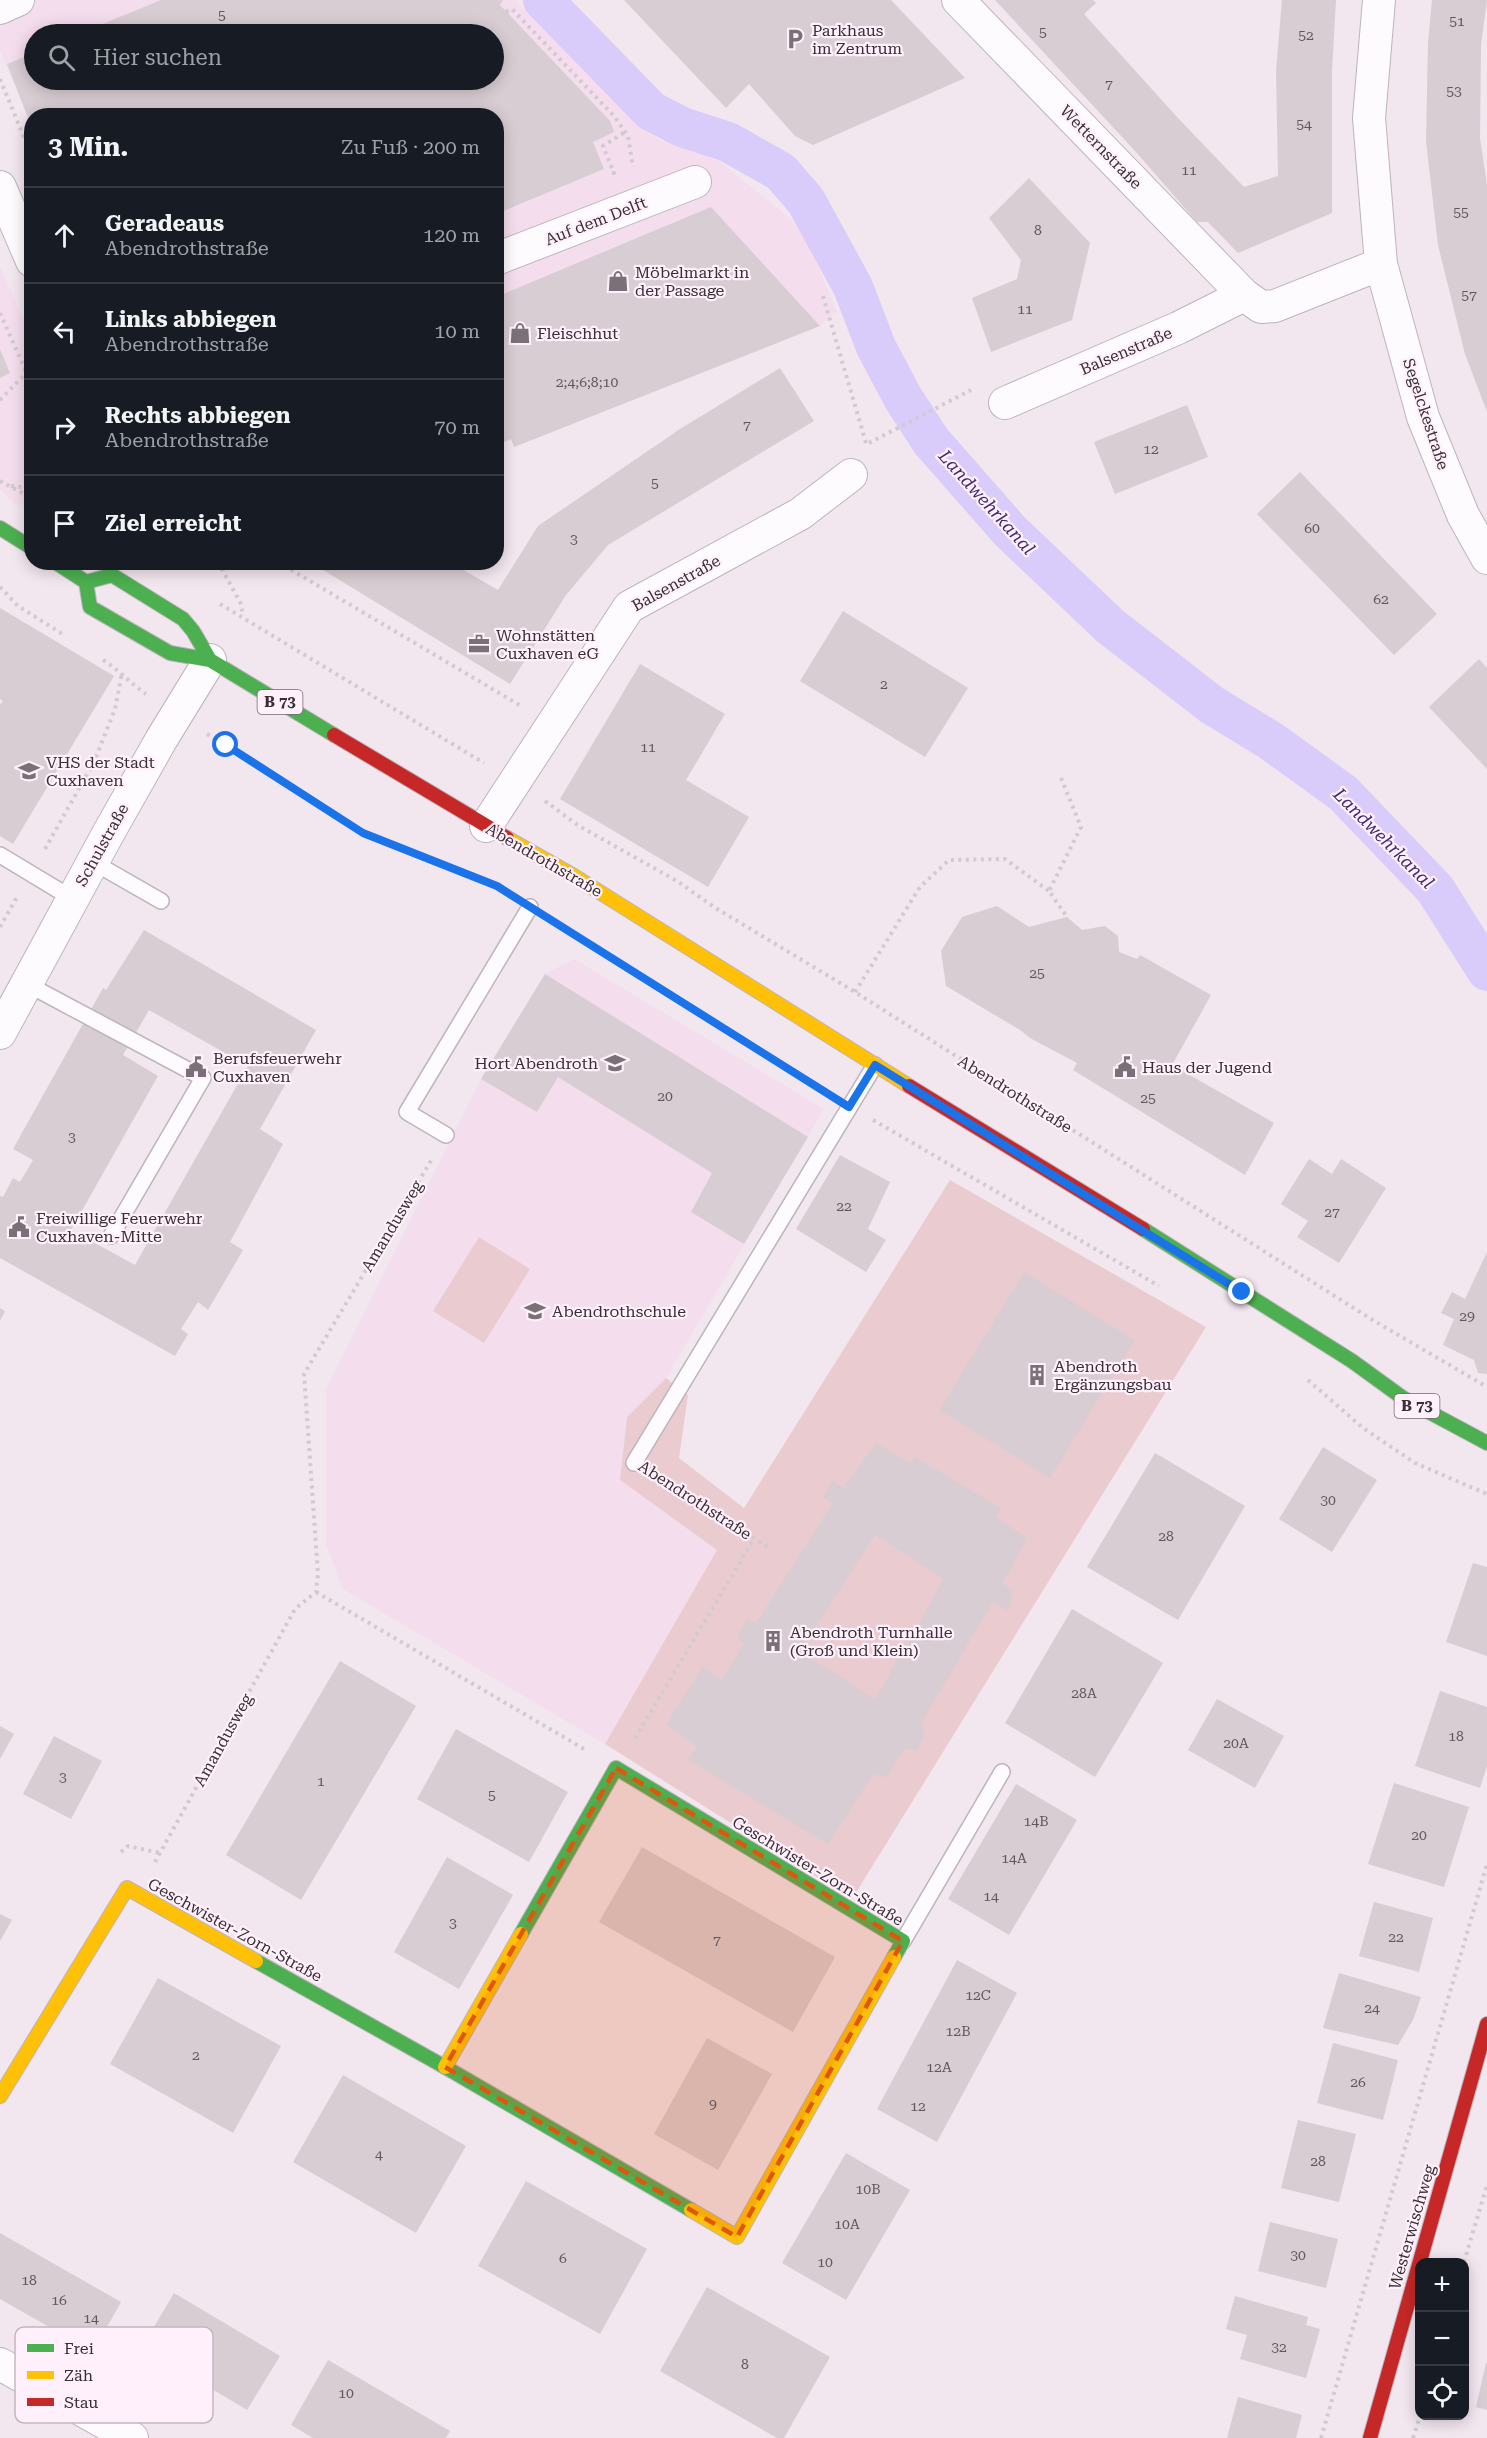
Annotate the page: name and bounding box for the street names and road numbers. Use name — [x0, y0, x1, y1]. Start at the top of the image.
street label: Wetternstraße — [1056, 101, 1146, 193]
street label: Auf dem Delft — [542, 193, 650, 249]
street label: Balsenstraße — [1077, 323, 1175, 379]
street label: Segelckestraße — [1399, 356, 1453, 472]
street label: Balsenstraße — [628, 551, 724, 615]
road number: B 73 — [258, 690, 302, 714]
street label: Schulstraße — [71, 800, 133, 890]
street label: Abendrothstraße — [482, 819, 606, 901]
street label: Abendrothstraße — [954, 1051, 1076, 1137]
street label: Amandusweg — [357, 1176, 427, 1275]
road number: B 73 — [1394, 1394, 1440, 1418]
street label: Abendrothstraße — [635, 1456, 755, 1544]
street label: Amandusweg — [190, 1689, 257, 1790]
street label: Geschwister-Zorn-Straße — [729, 1812, 907, 1930]
street label: Geschwister-Zorn-Straße — [145, 1874, 326, 1986]
street label: Westerwischweg — [1385, 2161, 1439, 2292]

